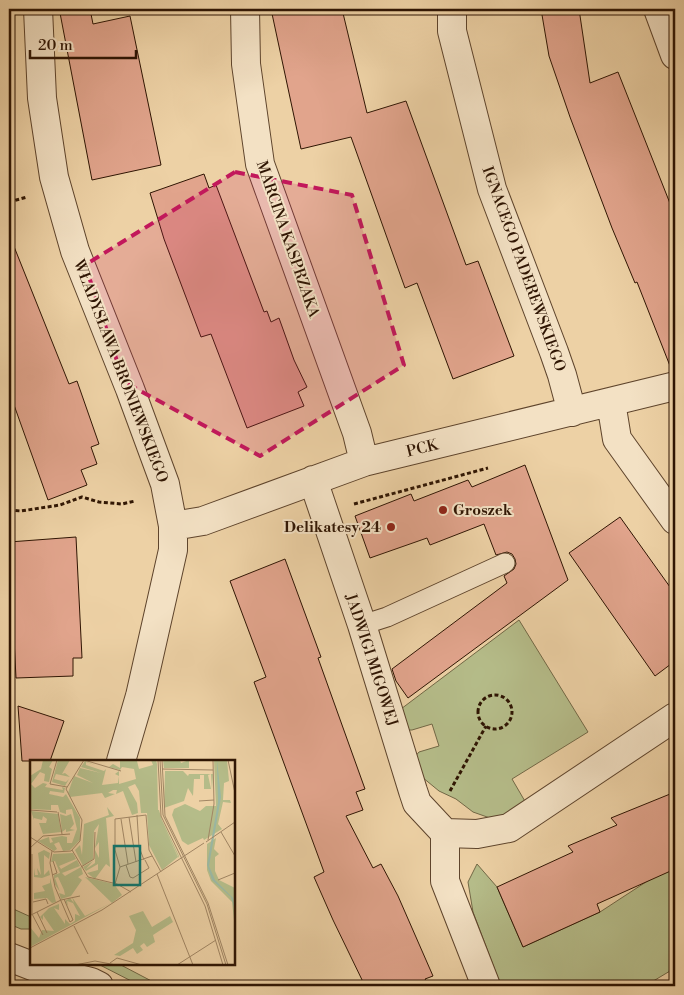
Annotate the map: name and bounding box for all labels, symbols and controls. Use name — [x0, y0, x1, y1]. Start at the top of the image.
scale bar — [30, 28, 136, 60]
text: 20 m — [38, 36, 73, 55]
street label: MARCINA KASPRZAKA — [252, 158, 324, 321]
street label: IGNACEGO PADEREWSKIEGO — [478, 164, 570, 375]
street label: WŁADYSŁAWA BRONIEWSKIEGO — [69, 256, 172, 486]
street label: PCK — [404, 435, 441, 462]
place label: Groszek — [453, 501, 513, 520]
marker: Groszek — [437, 504, 449, 516]
place label: Delikatesy 24 — [284, 518, 381, 537]
marker: Delikatesy 24 — [385, 521, 397, 533]
street label: JADWIGI MIGOWEJ — [341, 590, 402, 729]
inset map — [30, 760, 235, 965]

